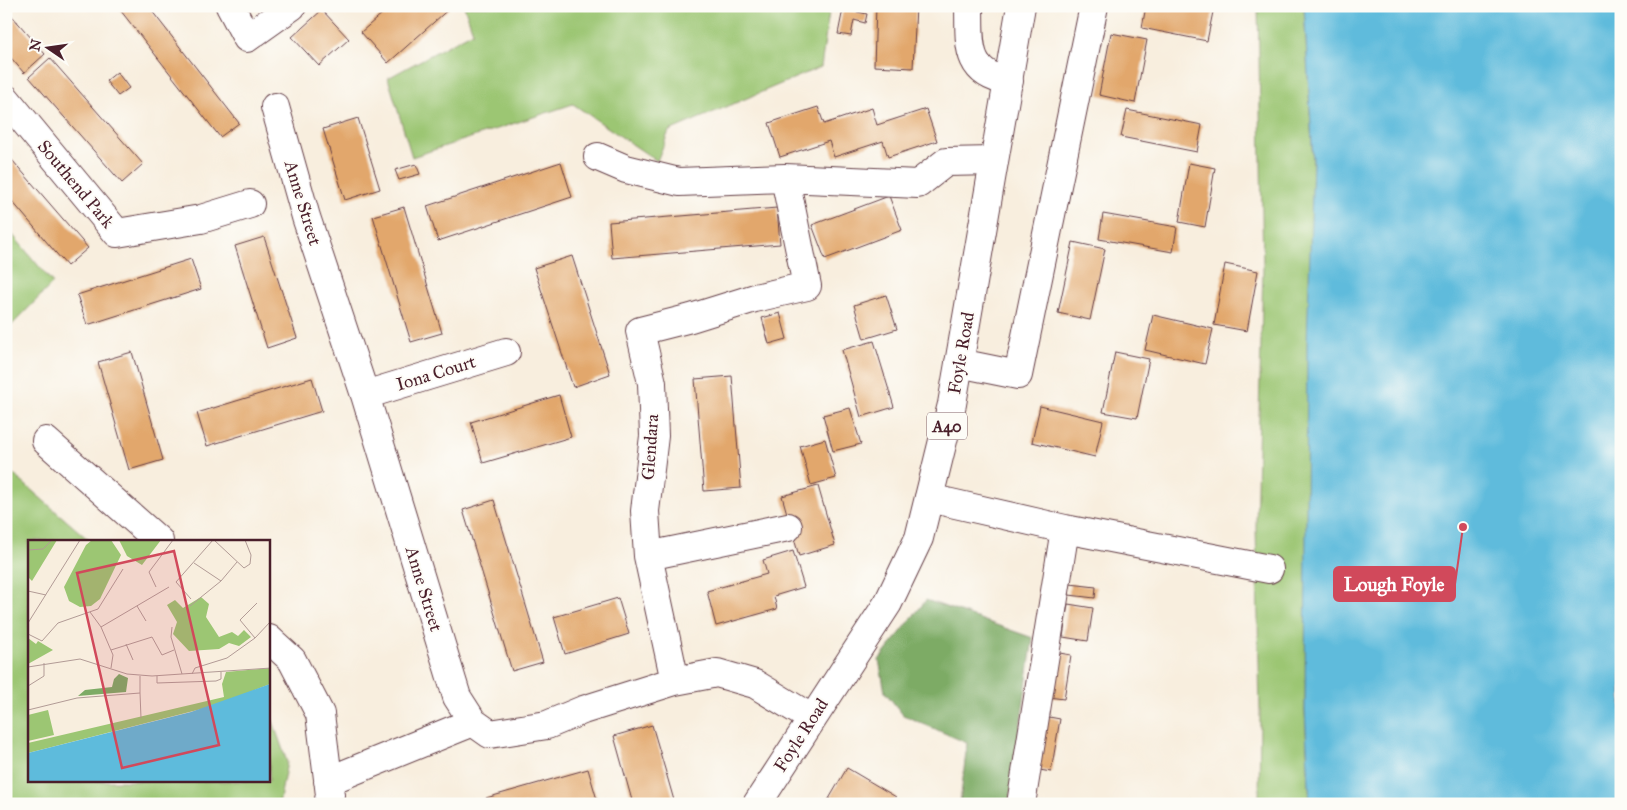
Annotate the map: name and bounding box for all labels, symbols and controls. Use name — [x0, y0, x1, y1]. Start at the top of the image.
north arrow — [22, 22, 72, 72]
text: N — [26, 37, 45, 53]
street label: Southend Park — [33, 135, 120, 233]
street label: Anne Street — [279, 157, 327, 249]
street label: Foyle Road — [943, 310, 979, 396]
street label: Iona Court — [394, 350, 479, 395]
road number: A40 — [927, 412, 967, 440]
street label: Glendara — [637, 413, 663, 481]
inset map — [28, 540, 270, 782]
street label: Anne Street — [400, 543, 448, 635]
callout: Lough Foyle — [1334, 567, 1455, 601]
text: Lough Foyle — [1344, 573, 1444, 597]
street label: Foyle Road — [769, 694, 833, 776]

